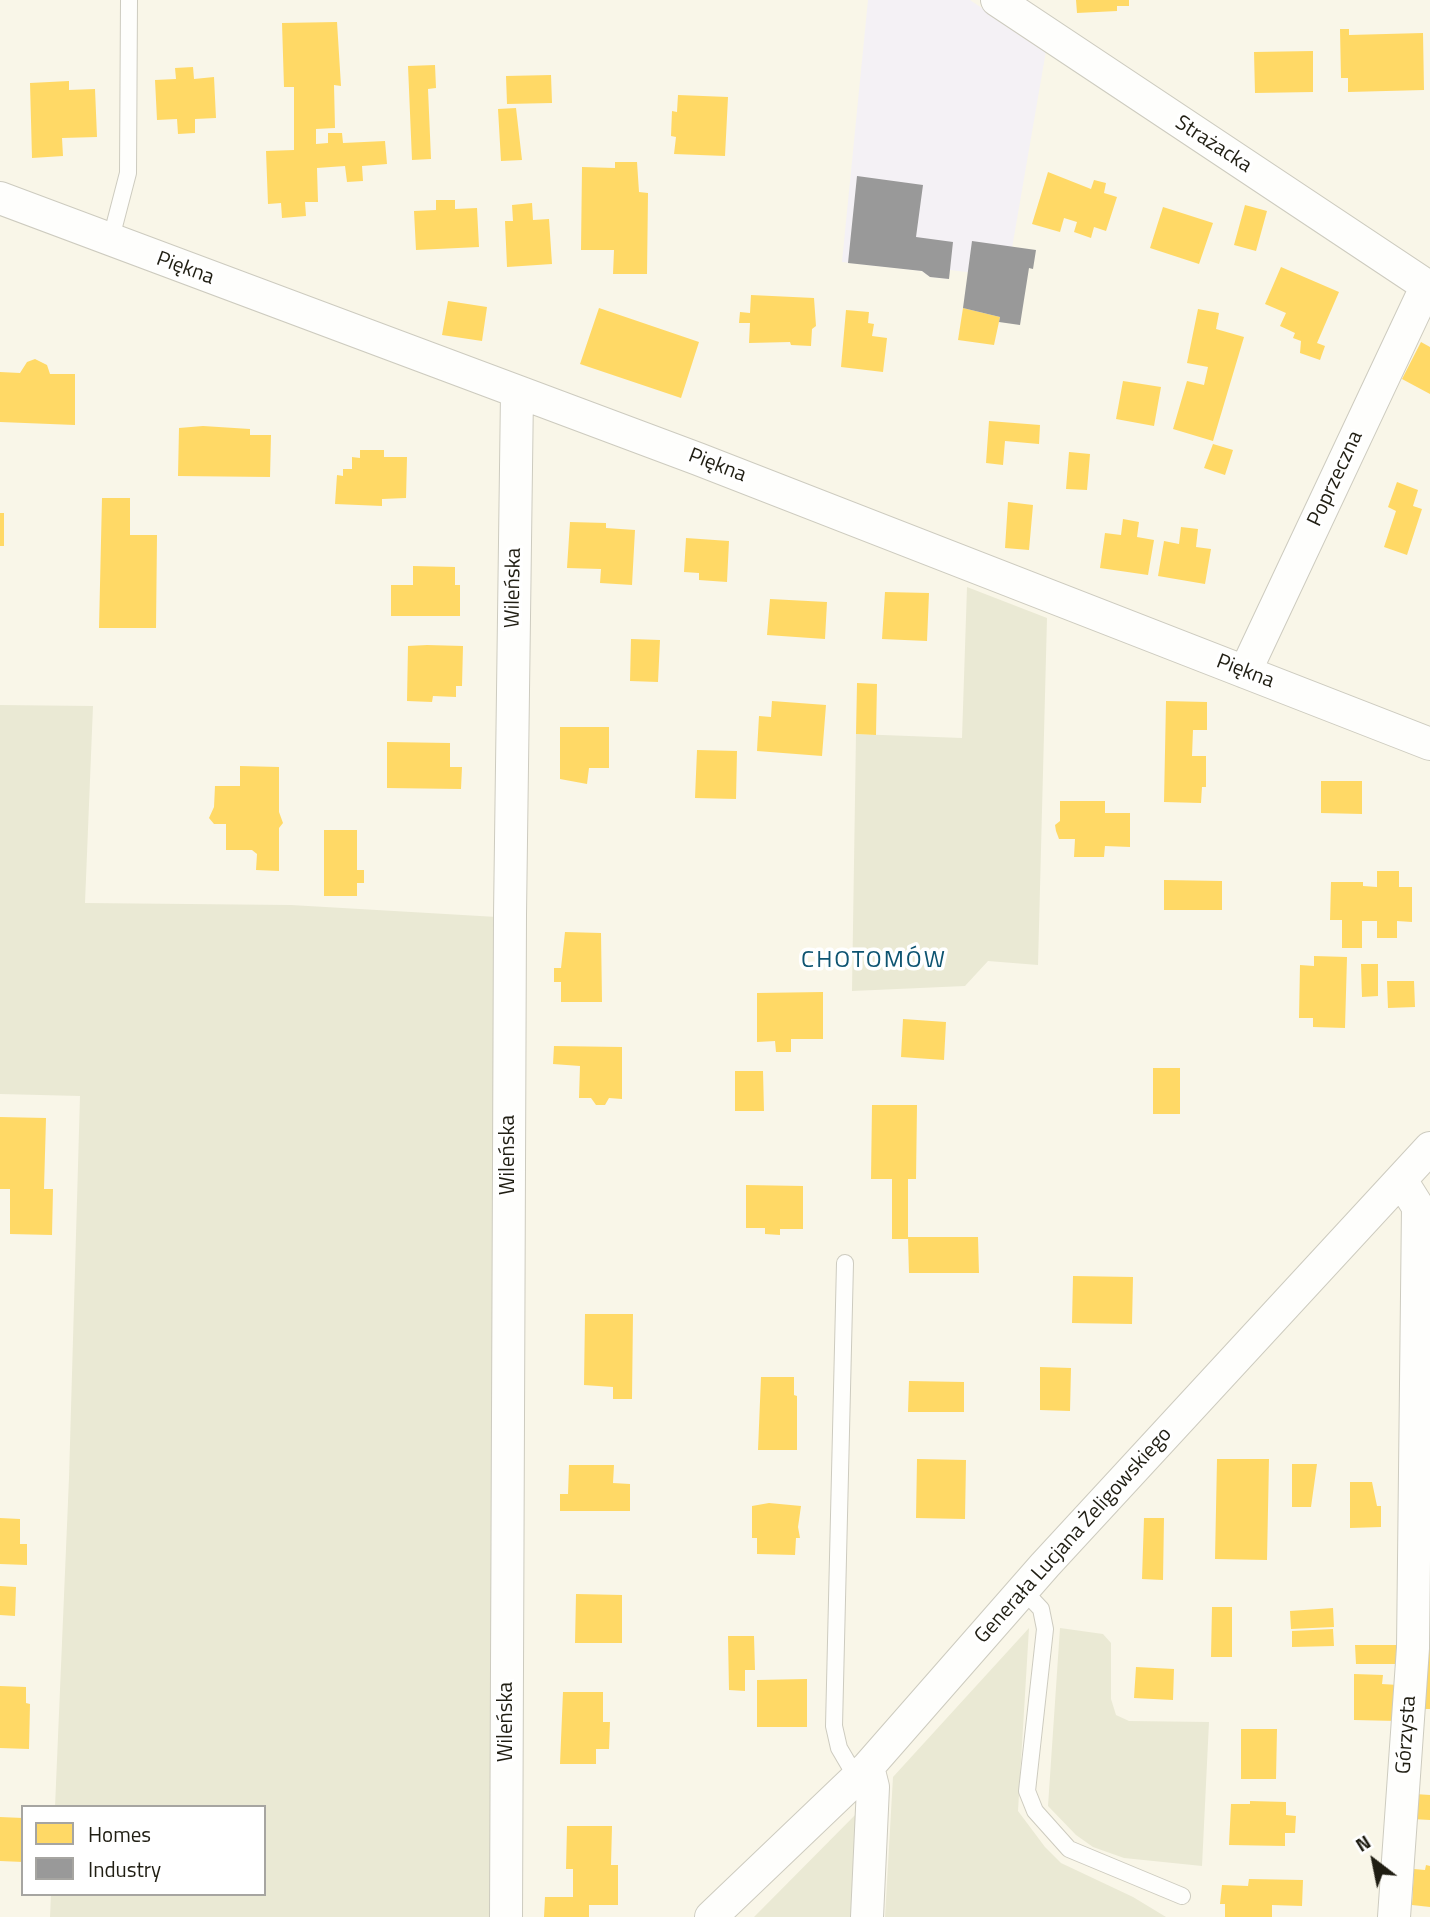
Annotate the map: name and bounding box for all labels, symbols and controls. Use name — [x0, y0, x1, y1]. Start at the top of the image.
street label: Strażacka — [1170, 111, 1256, 179]
street label: Piękna — [153, 247, 217, 291]
street label: Poprzeczna — [1303, 427, 1369, 531]
street label: Piękna — [685, 444, 749, 488]
street label: Wileńska — [501, 548, 527, 628]
street label: Piękna — [1213, 650, 1277, 694]
district label: CHOTOMÓW — [802, 947, 946, 975]
street label: Wileńska — [496, 1115, 522, 1195]
street label: Generała Lucjana Żeligowskiego — [970, 1423, 1178, 1649]
street label: Wileńska — [494, 1682, 520, 1762]
street label: Górzysta — [1392, 1695, 1422, 1775]
legend — [21, 1805, 266, 1896]
text: Homes — [88, 1818, 151, 1850]
north arrow — [1339, 1826, 1409, 1896]
text: N — [1349, 1827, 1376, 1859]
text: Industry — [88, 1853, 161, 1885]

